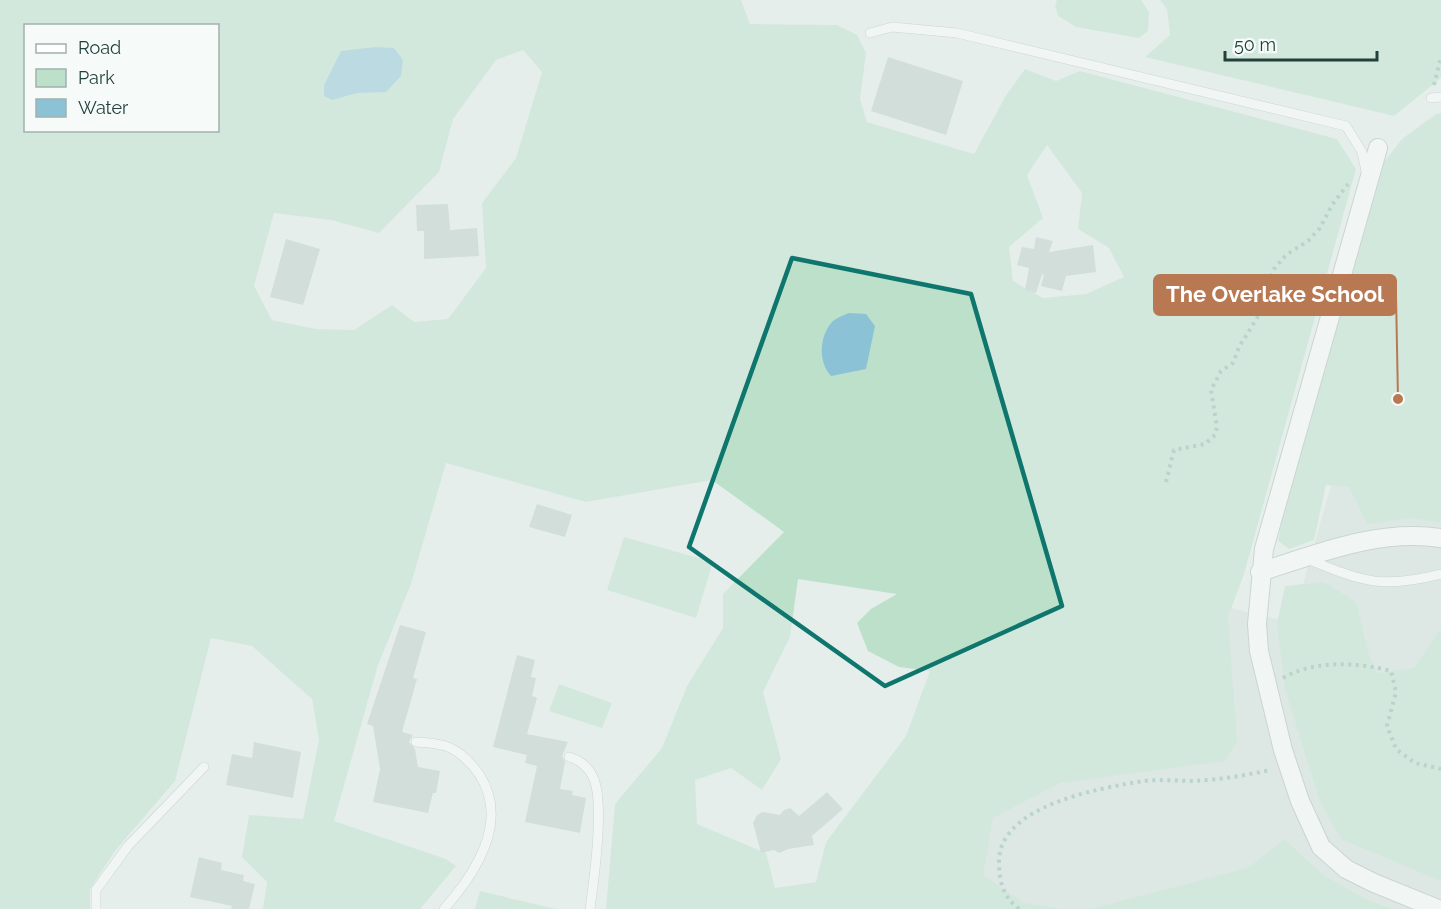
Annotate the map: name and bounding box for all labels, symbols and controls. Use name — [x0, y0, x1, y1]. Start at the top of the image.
legend — [24, 24, 219, 132]
scale bar — [1225, 24, 1376, 62]
text: 50 m — [1234, 34, 1276, 55]
text: Road — [78, 37, 121, 58]
text: Park — [78, 67, 115, 88]
text: Water — [78, 97, 129, 118]
callout: The Overlake School — [1154, 275, 1396, 315]
text: The Overlake School — [1166, 281, 1385, 307]

